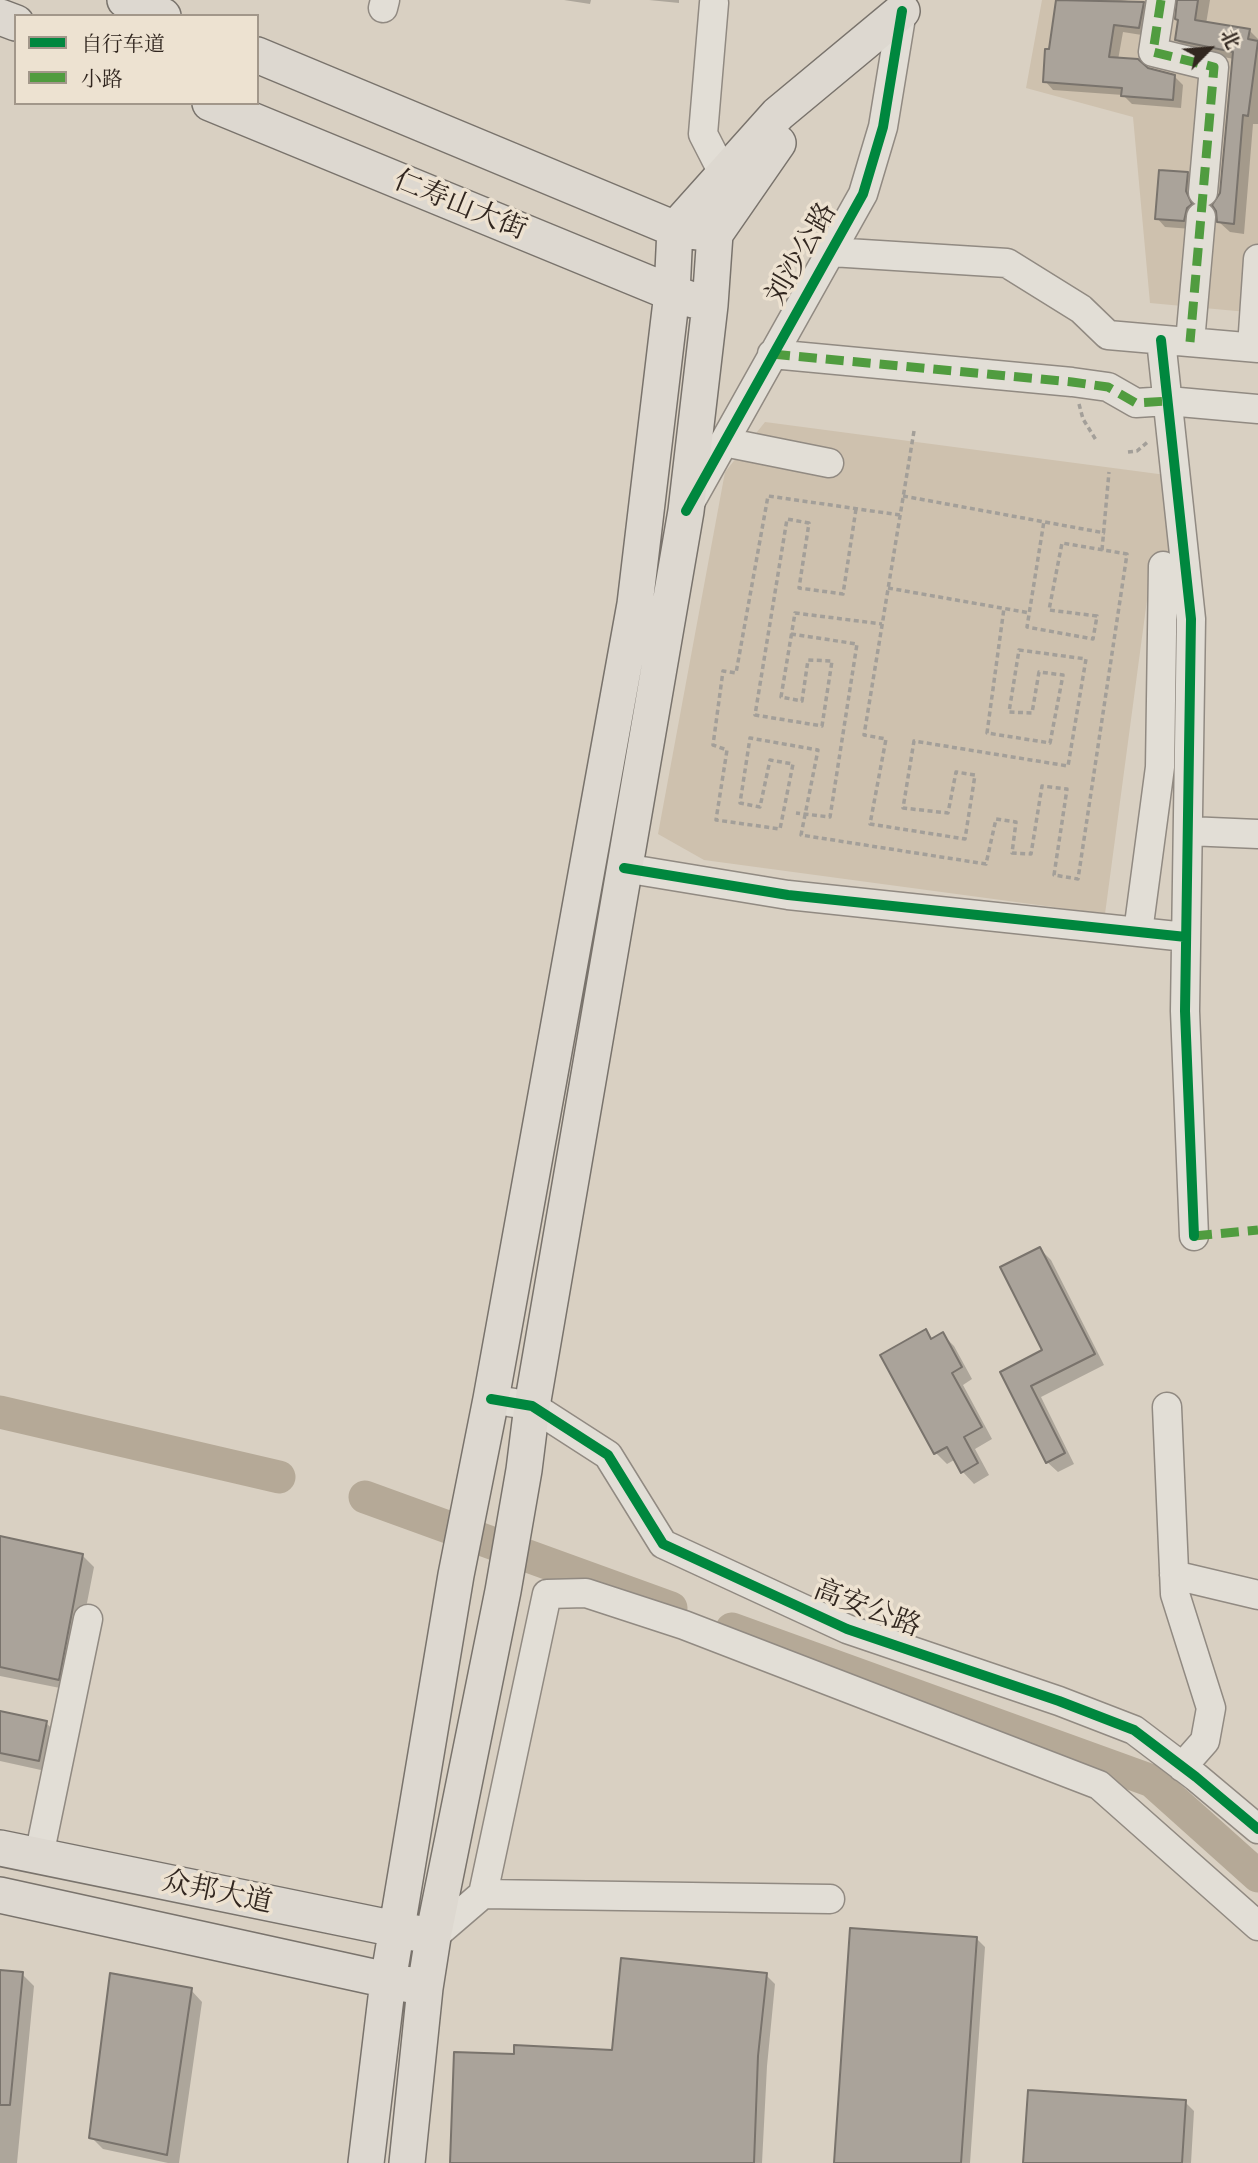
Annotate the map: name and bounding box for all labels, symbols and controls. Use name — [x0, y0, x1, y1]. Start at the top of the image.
legend — [14, 14, 259, 105]
north arrow — [1174, 14, 1244, 84]
text: 北 — [1216, 27, 1241, 53]
text: 自行车道 — [81, 35, 165, 56]
text: 小路 — [81, 70, 123, 91]
street label: 仁寿山大街 — [389, 164, 531, 248]
street label: 刘沙公路 — [759, 197, 845, 311]
street label: 高安公路 — [809, 1573, 925, 1645]
street label: 众邦大道 — [159, 1865, 275, 1921]

